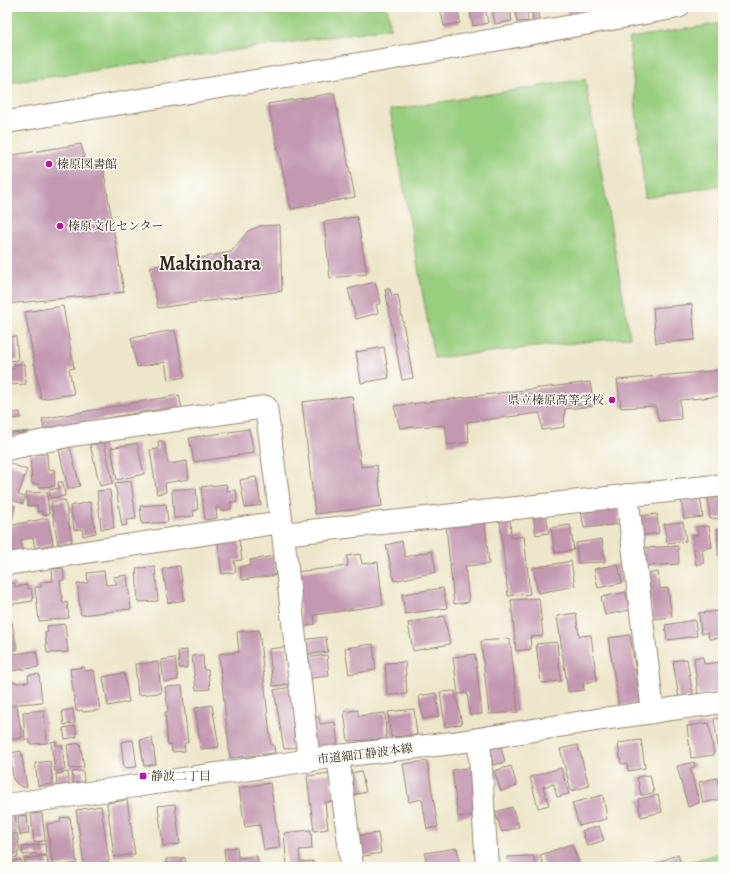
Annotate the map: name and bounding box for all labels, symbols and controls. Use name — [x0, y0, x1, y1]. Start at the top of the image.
place label: 榛原図書館 — [57, 156, 117, 172]
marker: 榛原図書館 — [44, 159, 54, 169]
place label: 榛原文化センター — [68, 218, 164, 234]
marker: 榛原文化センター — [55, 221, 65, 231]
district label: Makinohara — [159, 250, 261, 277]
place label: 県立榛原高等学校 — [508, 392, 604, 408]
marker: 県立榛原高等学校 — [607, 395, 617, 405]
street label: 市道細江静波本線 — [316, 740, 414, 768]
place label: 静波二丁目 — [151, 768, 211, 784]
marker: 静波二丁目 — [138, 771, 148, 781]

